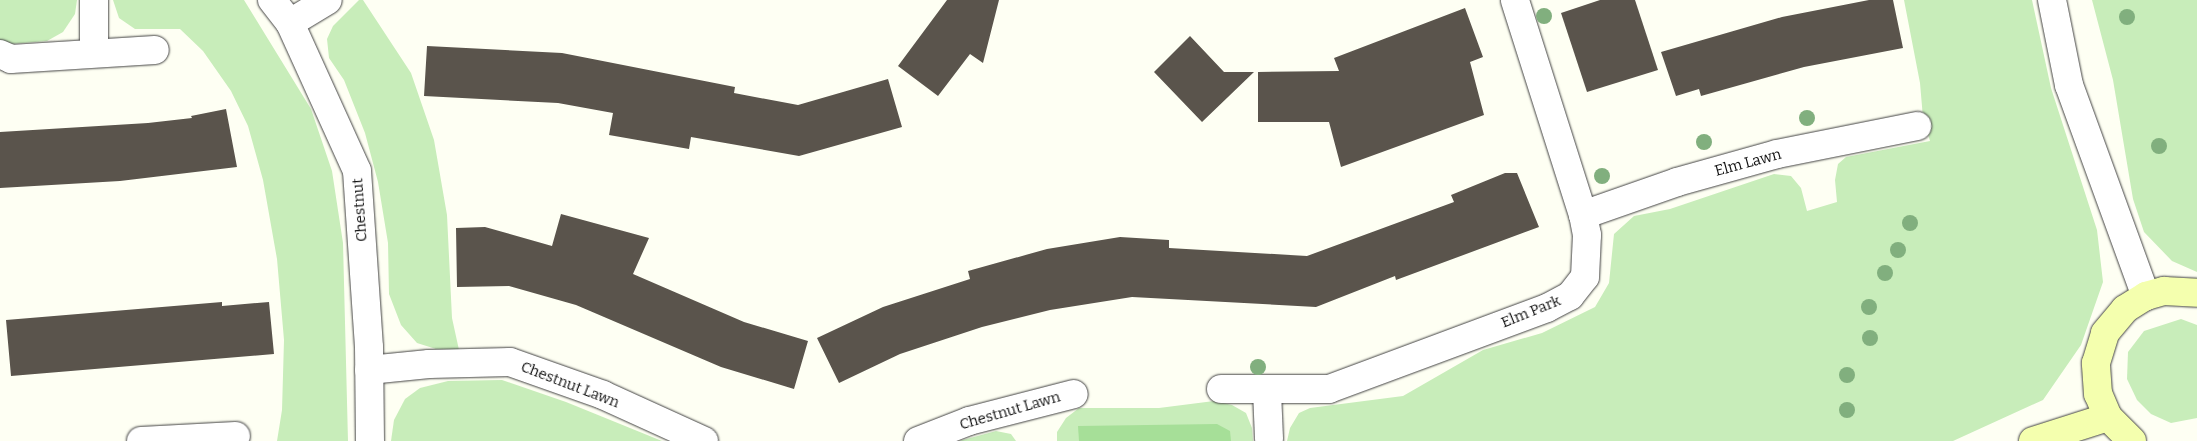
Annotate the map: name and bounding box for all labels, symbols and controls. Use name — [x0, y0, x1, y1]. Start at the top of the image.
street label: Elm Lawn — [1713, 145, 1783, 181]
street label: Chestnut — [349, 178, 371, 242]
street label: Elm Park — [1499, 292, 1563, 332]
street label: Chestnut Lawn — [518, 358, 622, 412]
street label: Chestnut Lawn — [958, 388, 1062, 434]

